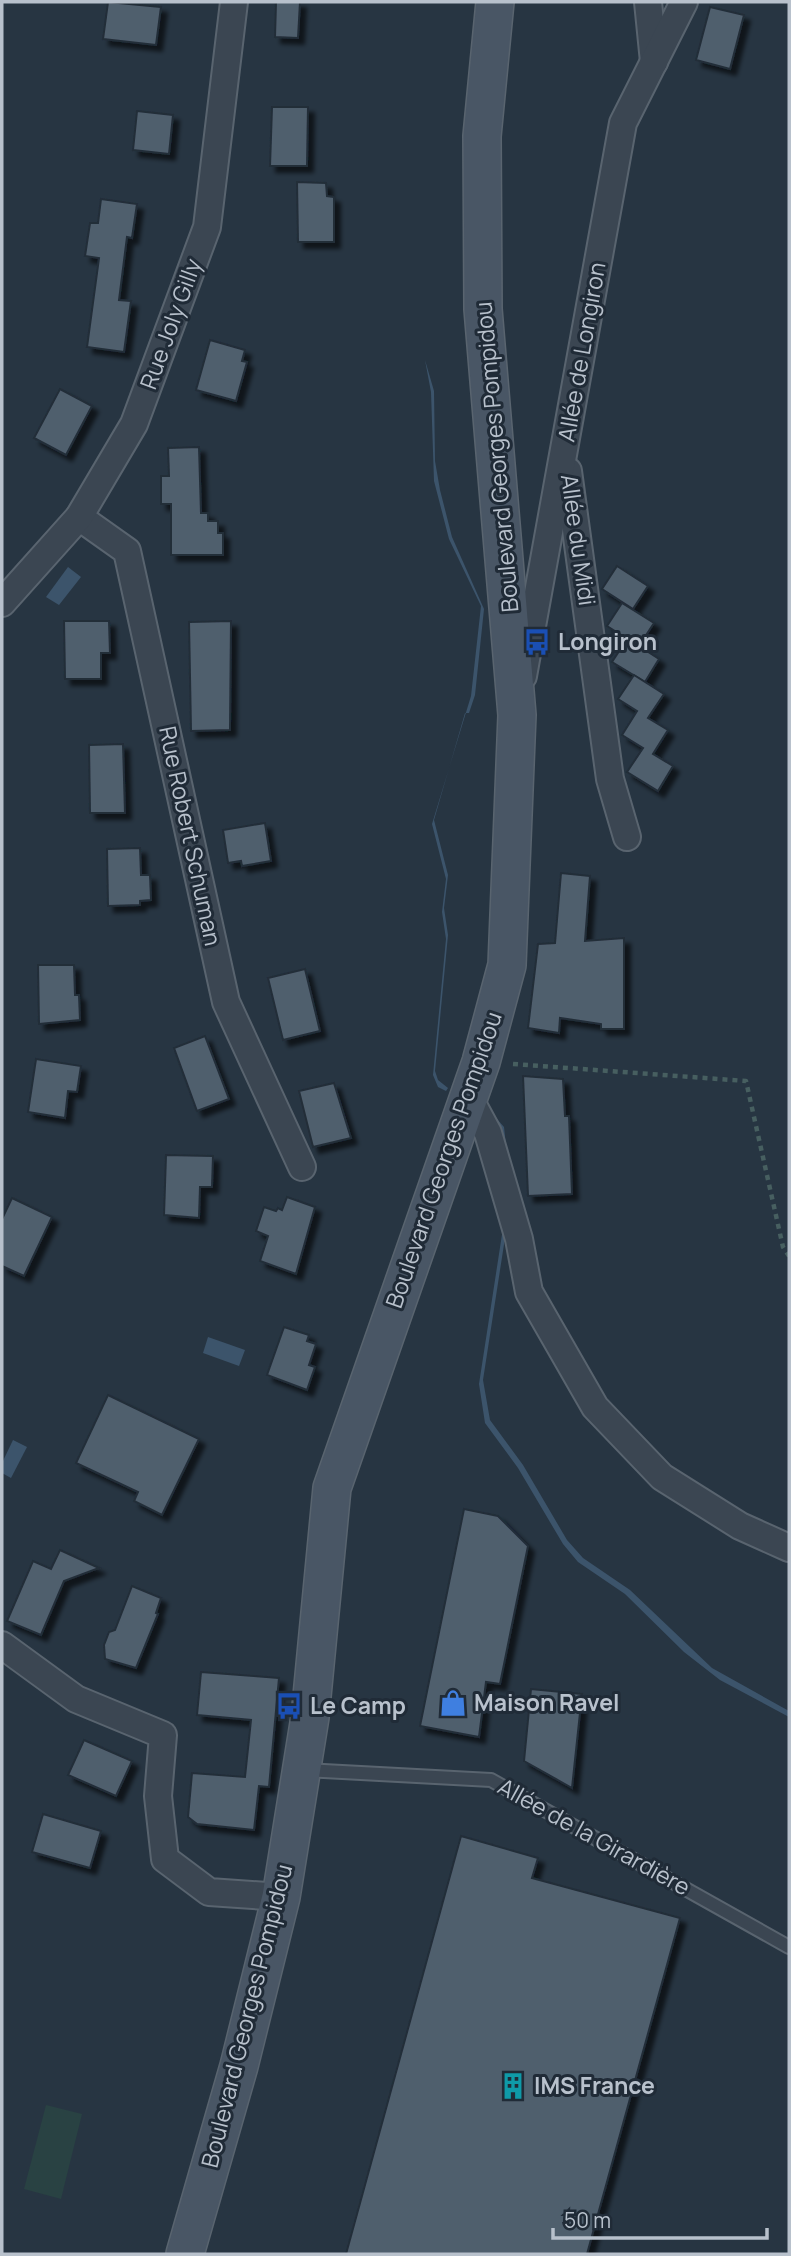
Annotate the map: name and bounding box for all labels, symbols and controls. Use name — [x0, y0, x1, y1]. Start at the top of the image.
street label: Rue Joly Gilly — [132, 254, 209, 394]
street label: Allée de Longiron — [549, 260, 613, 444]
street label: Boulevard Georges Pompidou — [466, 301, 526, 614]
street label: Allée du Midi — [554, 472, 604, 608]
place label: Longiron — [558, 625, 657, 657]
bus stop icon: Longiron — [522, 627, 552, 657]
street label: Rue Robert Schuman — [152, 723, 230, 949]
street label: Boulevard Georges Pompidou — [377, 1007, 509, 1312]
place label: Maison Ravel — [474, 1686, 620, 1718]
shop icon: Maison Ravel — [438, 1688, 468, 1718]
place label: Le Camp — [310, 1689, 406, 1721]
bus stop icon: Le Camp — [274, 1691, 304, 1721]
street label: Allée de la Girardière — [493, 1770, 696, 1902]
street label: Boulevard Georges Pompidou — [193, 1861, 299, 2171]
place label: IMS France — [534, 2069, 655, 2101]
building icon: IMS France — [498, 2071, 528, 2101]
scale bar — [553, 2196, 766, 2240]
text: 50 m — [564, 2206, 611, 2234]

